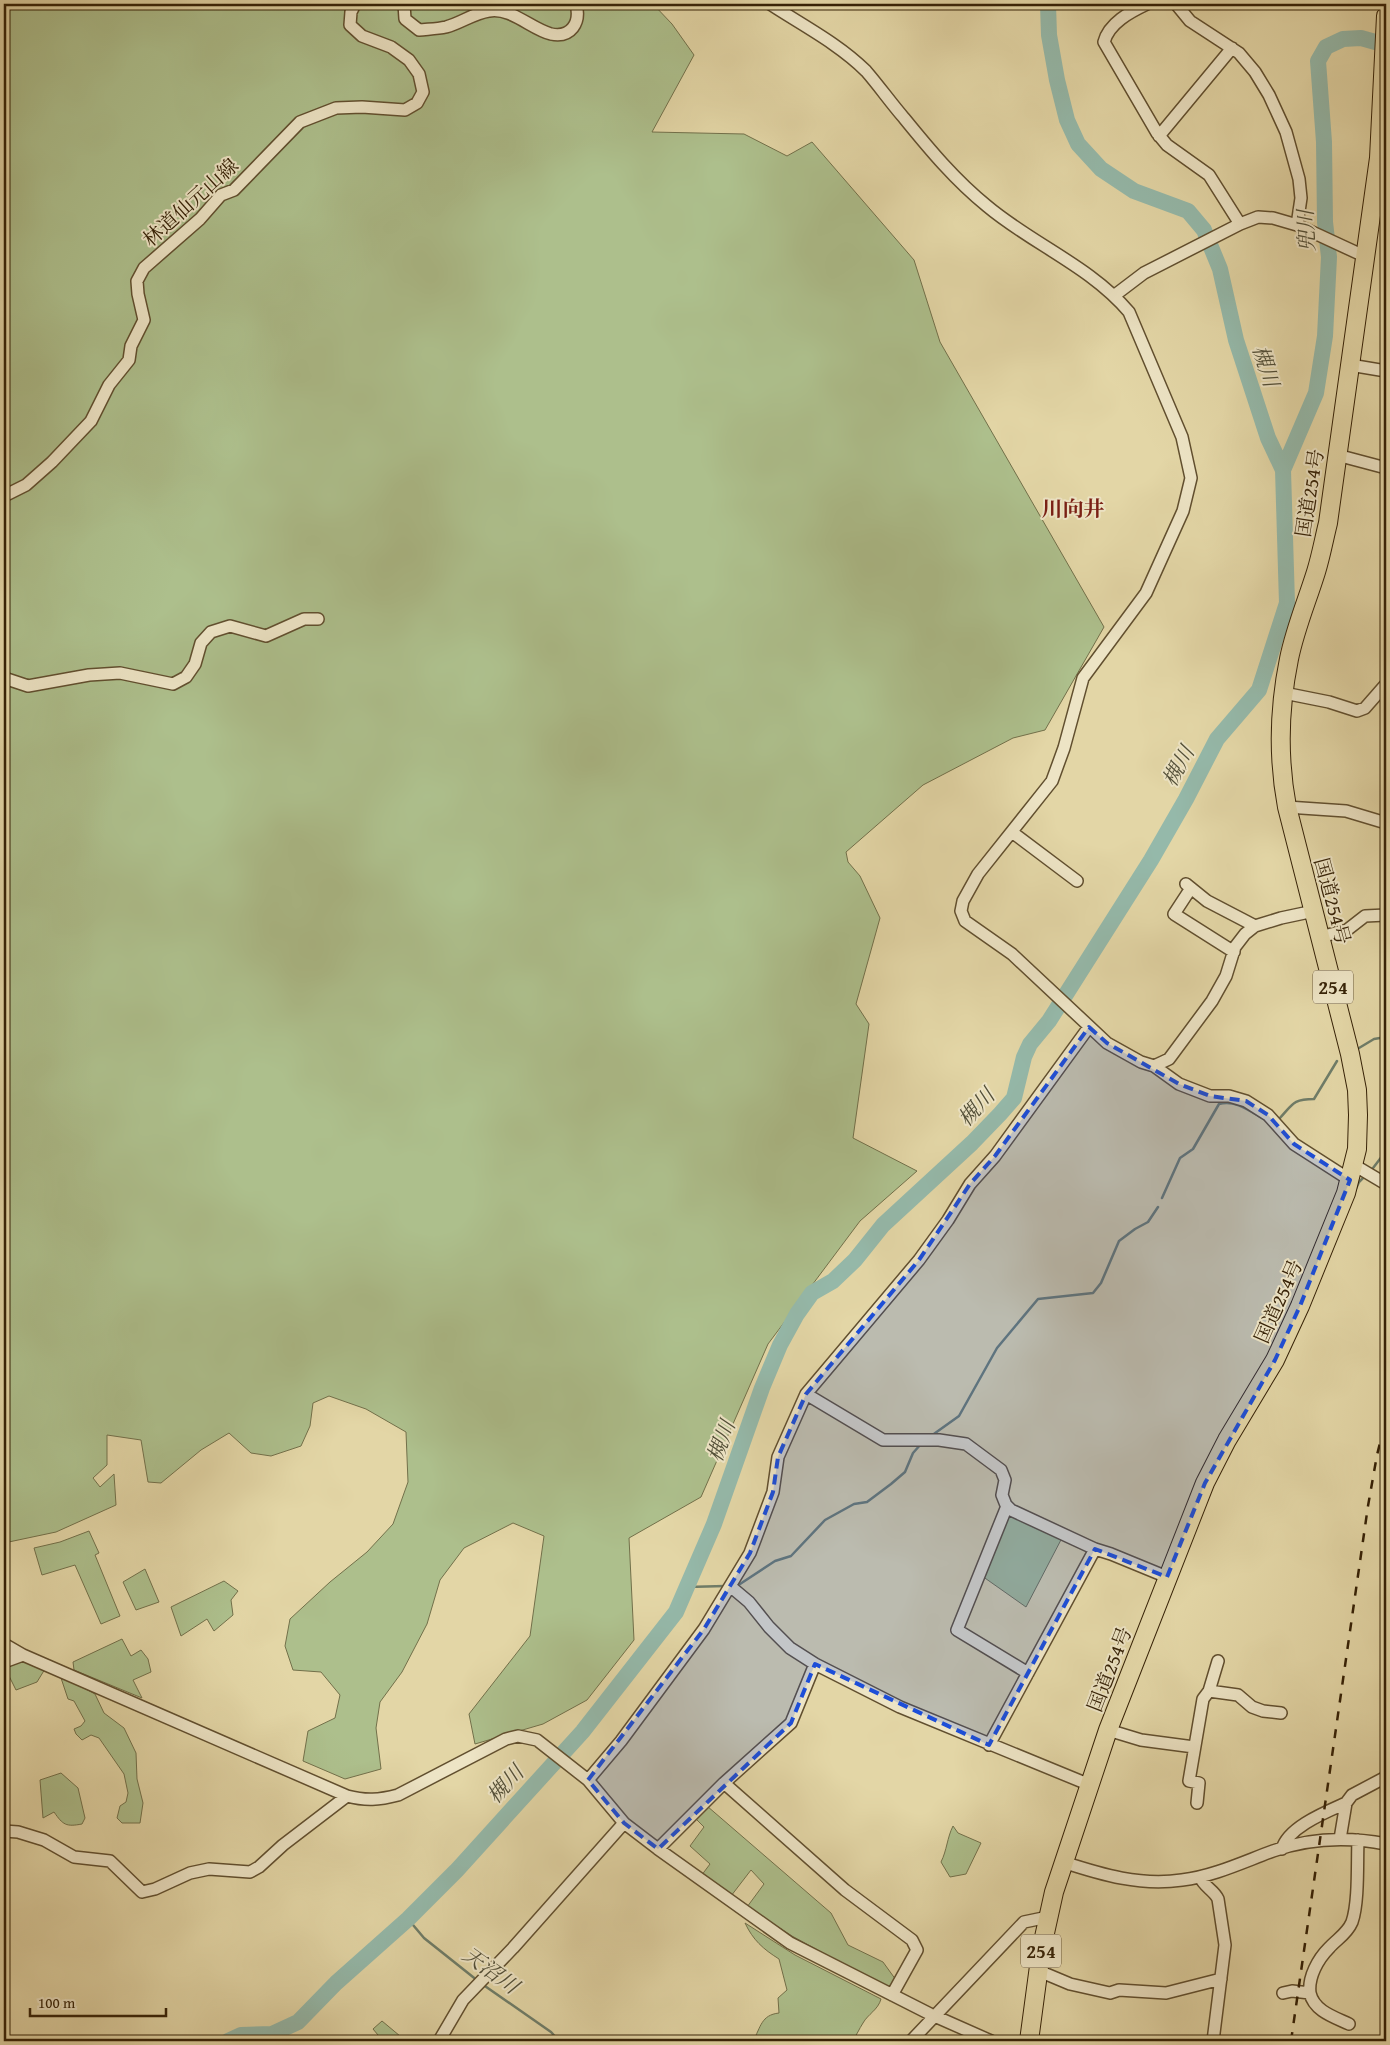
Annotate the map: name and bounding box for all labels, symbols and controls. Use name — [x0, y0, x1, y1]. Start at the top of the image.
street label: 林道仙元山線 — [136, 151, 244, 253]
water label: 兜川 — [1289, 207, 1323, 253]
water label: 槻川 — [1245, 341, 1288, 393]
street label: 国道254号 — [1288, 447, 1330, 539]
district label: 川向井 — [1042, 493, 1105, 524]
water label: 槻川 — [1154, 738, 1203, 792]
street label: 国道254号 — [1307, 854, 1359, 948]
road number: 254 — [1313, 970, 1353, 1004]
water label: 槻川 — [950, 1080, 1003, 1133]
street label: 国道254号 — [1247, 1254, 1309, 1348]
water label: 槻川 — [699, 1414, 743, 1466]
street label: 国道254号 — [1080, 1622, 1138, 1716]
water label: 槻川 — [479, 1757, 532, 1810]
road number: 254 — [1021, 1934, 1061, 1968]
water label: 天沼川 — [456, 1939, 527, 2002]
scale bar — [30, 1985, 166, 2017]
text: 100 m — [38, 1992, 76, 2013]

